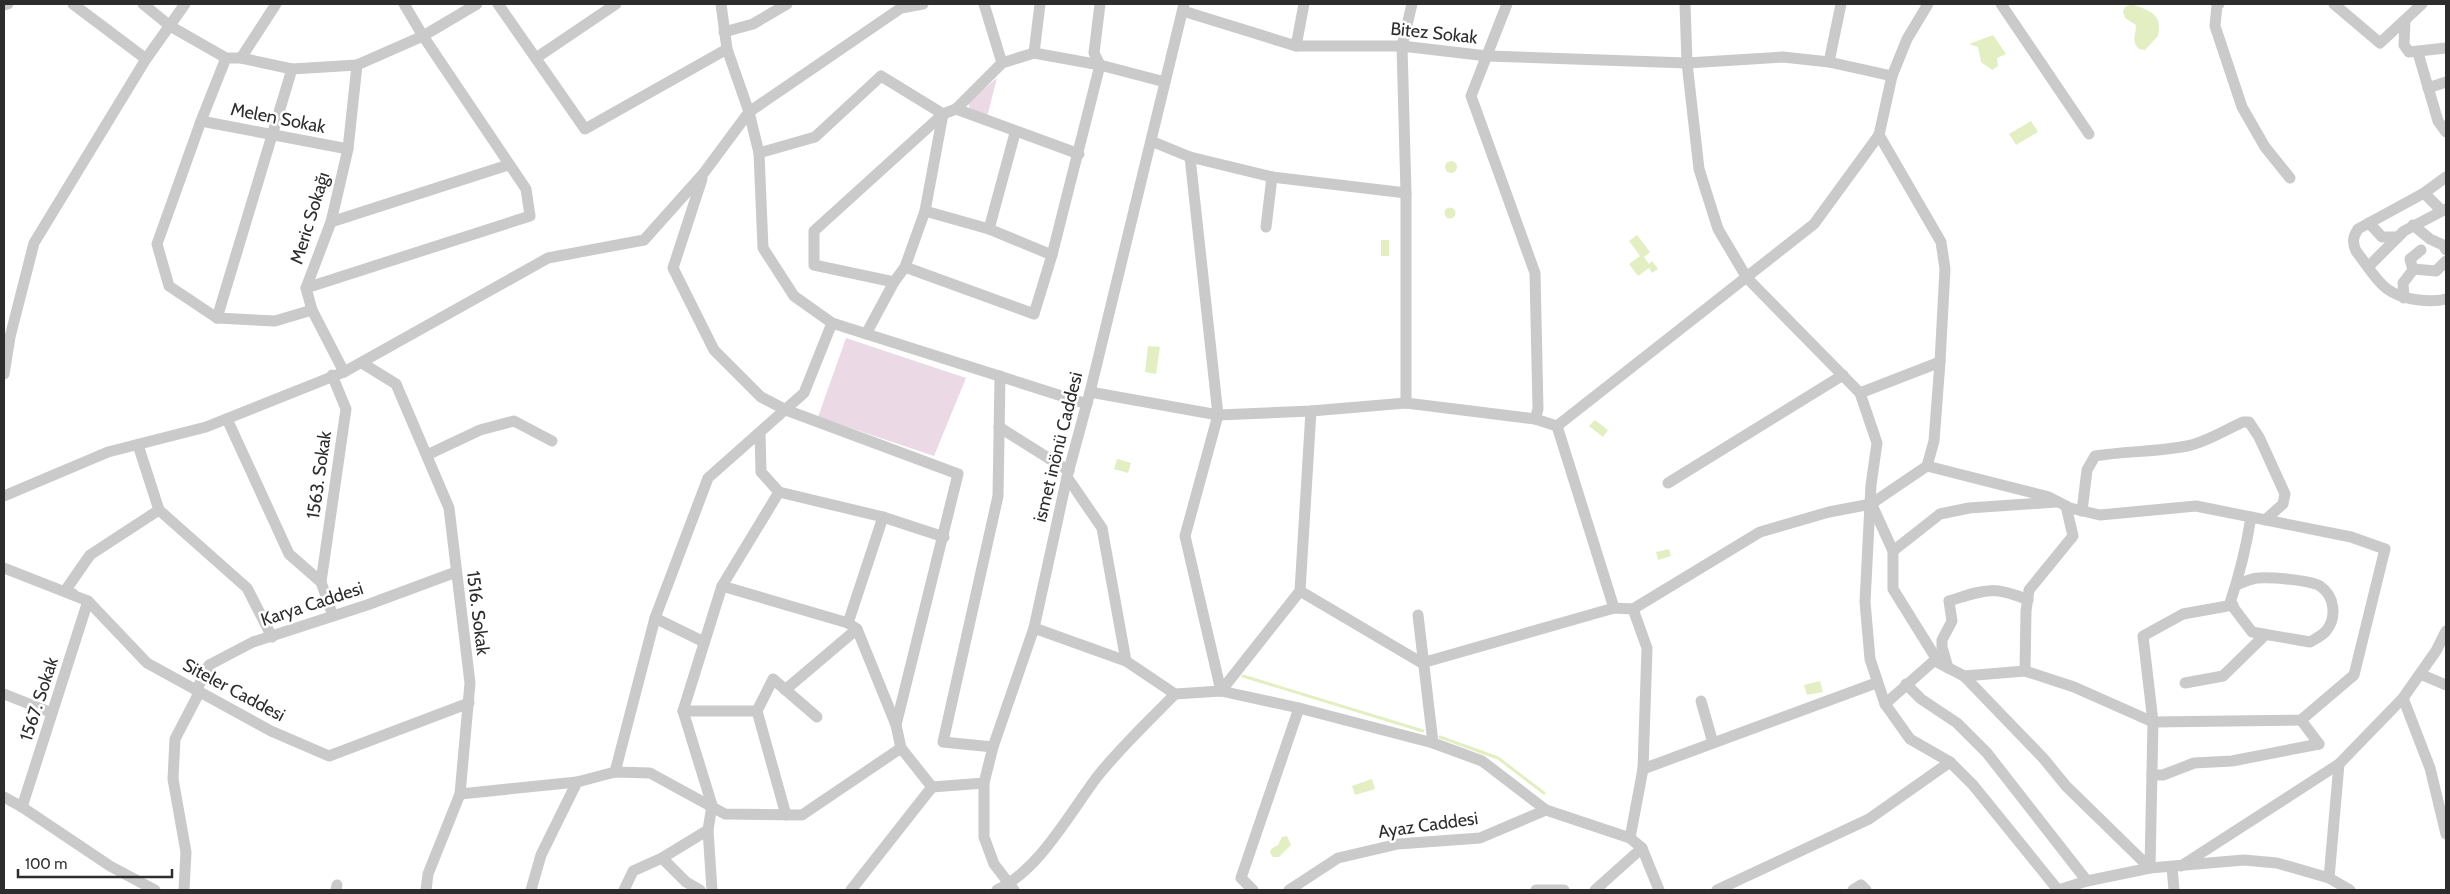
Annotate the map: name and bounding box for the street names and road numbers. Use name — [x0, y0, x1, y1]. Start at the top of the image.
street label: Bitez Sokak — [1389, 17, 1479, 49]
street label: Melen Sokak — [229, 98, 328, 138]
street label: Meric Sokağı — [286, 169, 334, 267]
street label: ismet inönü Caddesi — [1029, 370, 1087, 524]
street label: 1563. Sokak — [302, 429, 336, 520]
street label: 1516. Sokak — [462, 570, 494, 657]
street label: Karya Caddesi — [258, 577, 366, 631]
street label: 1567. Sokak — [15, 653, 63, 744]
street label: Siteler Caddesi — [179, 654, 289, 726]
street label: Ayaz Caddesi — [1377, 807, 1479, 843]

